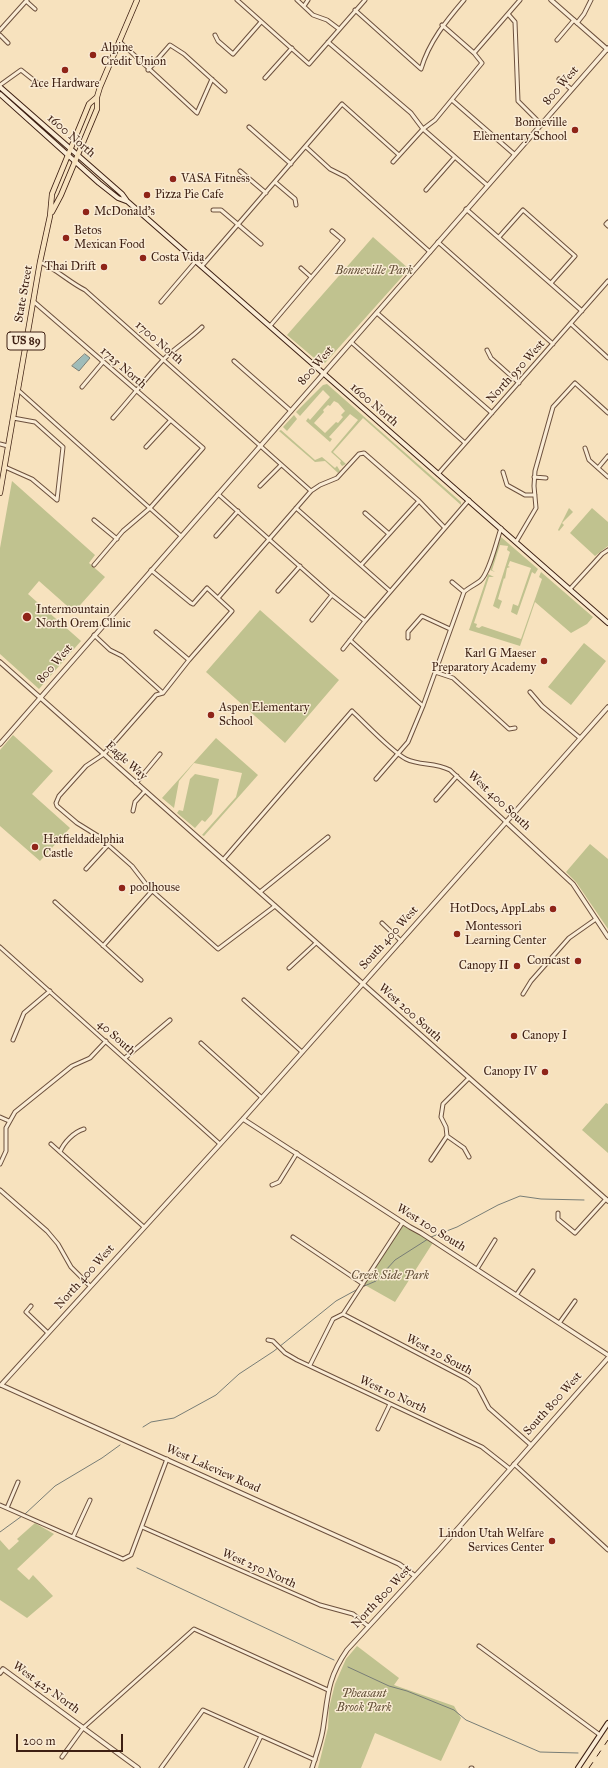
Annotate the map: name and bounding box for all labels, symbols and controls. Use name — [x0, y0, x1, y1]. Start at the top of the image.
place label: Alpine Credit Union — [101, 41, 166, 69]
marker: Alpine Credit Union — [88, 50, 98, 60]
street label: 800 West — [540, 63, 582, 109]
marker: Ace Hardware — [60, 65, 70, 75]
place label: Ace Hardware — [31, 77, 99, 91]
street label: 1600 North — [44, 111, 98, 161]
place label: Bonneville Elementary School — [473, 116, 567, 144]
marker: Bonneville Elementary School — [570, 125, 580, 135]
place label: VASA Fitness — [181, 172, 250, 186]
marker: VASA Fitness — [168, 174, 178, 184]
place label: Pizza Pie Cafe — [155, 188, 224, 202]
marker: Pizza Pie Cafe — [142, 190, 152, 200]
place label: McDonald's — [94, 205, 155, 219]
marker: McDonald's — [81, 207, 91, 217]
place label: Betos Mexican Food — [74, 224, 145, 252]
marker: Betos Mexican Food — [61, 233, 71, 243]
place label: Costa Vida — [151, 251, 204, 265]
marker: Costa Vida — [138, 253, 148, 263]
place label: Thai Drift — [45, 260, 96, 274]
marker: Thai Drift — [99, 262, 109, 272]
street label: State Street — [12, 264, 36, 324]
park label: Bonneville Park — [335, 264, 413, 278]
street label: 1700 North — [132, 318, 186, 368]
road number: US 89 — [7, 332, 45, 350]
street label: North 950 West — [484, 337, 548, 407]
street label: 800 West — [295, 343, 337, 389]
street label: 1725 North — [97, 344, 149, 392]
street label: 1600 North — [347, 380, 401, 430]
place label: Intermountain North Orem Clinic — [36, 603, 131, 631]
marker: Intermountain North Orem Clinic — [21, 611, 33, 623]
street label: 800 West — [34, 641, 76, 687]
place label: Karl G Maeser Preparatory Academy — [431, 647, 536, 675]
marker: Karl G Maeser Preparatory Academy — [539, 656, 549, 666]
place label: Aspen Elementary School — [219, 701, 309, 729]
marker: Aspen Elementary School — [206, 710, 216, 720]
street label: Eagle Way — [102, 738, 150, 784]
street label: West 400 South — [465, 768, 533, 834]
place label: Hatfieldadelphia Castle — [43, 833, 124, 861]
marker: Hatfieldadelphia Castle — [30, 842, 40, 852]
place label: poolhouse — [130, 881, 180, 895]
marker: poolhouse — [117, 883, 127, 893]
place label: HotDocs, AppLabs — [450, 902, 545, 916]
street label: South 400 West — [357, 903, 421, 973]
marker: HotDocs, AppLabs — [548, 904, 558, 914]
place label: Montessori Learning Center — [465, 920, 546, 948]
marker: Montessori Learning Center — [452, 929, 462, 939]
place label: Comcast — [527, 954, 570, 968]
marker: Comcast — [573, 956, 583, 966]
place label: Canopy II — [459, 959, 509, 973]
marker: Canopy II — [512, 961, 522, 971]
street label: West 200 South — [375, 981, 445, 1045]
street label: 40 South — [94, 1017, 138, 1059]
place label: Canopy I — [522, 1029, 567, 1043]
marker: Canopy I — [509, 1031, 519, 1041]
place label: Canopy IV — [484, 1065, 537, 1079]
marker: Canopy IV — [540, 1067, 550, 1077]
street label: West 100 South — [394, 1201, 468, 1255]
street label: North 400 West — [52, 1242, 118, 1312]
park label: Creek Side Park — [351, 1269, 429, 1283]
street label: West 20 South — [403, 1332, 475, 1378]
street label: South 800 West — [521, 1369, 585, 1439]
street label: West 10 North — [357, 1373, 429, 1417]
street label: West Lakeview Road — [164, 1442, 262, 1496]
place label: Lindon Utah Welfare Services Center — [439, 1527, 544, 1555]
marker: Lindon Utah Welfare Services Center — [547, 1536, 557, 1546]
street label: West 250 North — [220, 1546, 298, 1592]
street label: North 800 West — [349, 1562, 415, 1632]
street label: West 425 North — [10, 1659, 82, 1717]
park label: Pheasant Brook Park — [337, 1687, 391, 1715]
scale bar — [18, 1726, 125, 1752]
text: 200 m — [23, 1734, 56, 1748]

